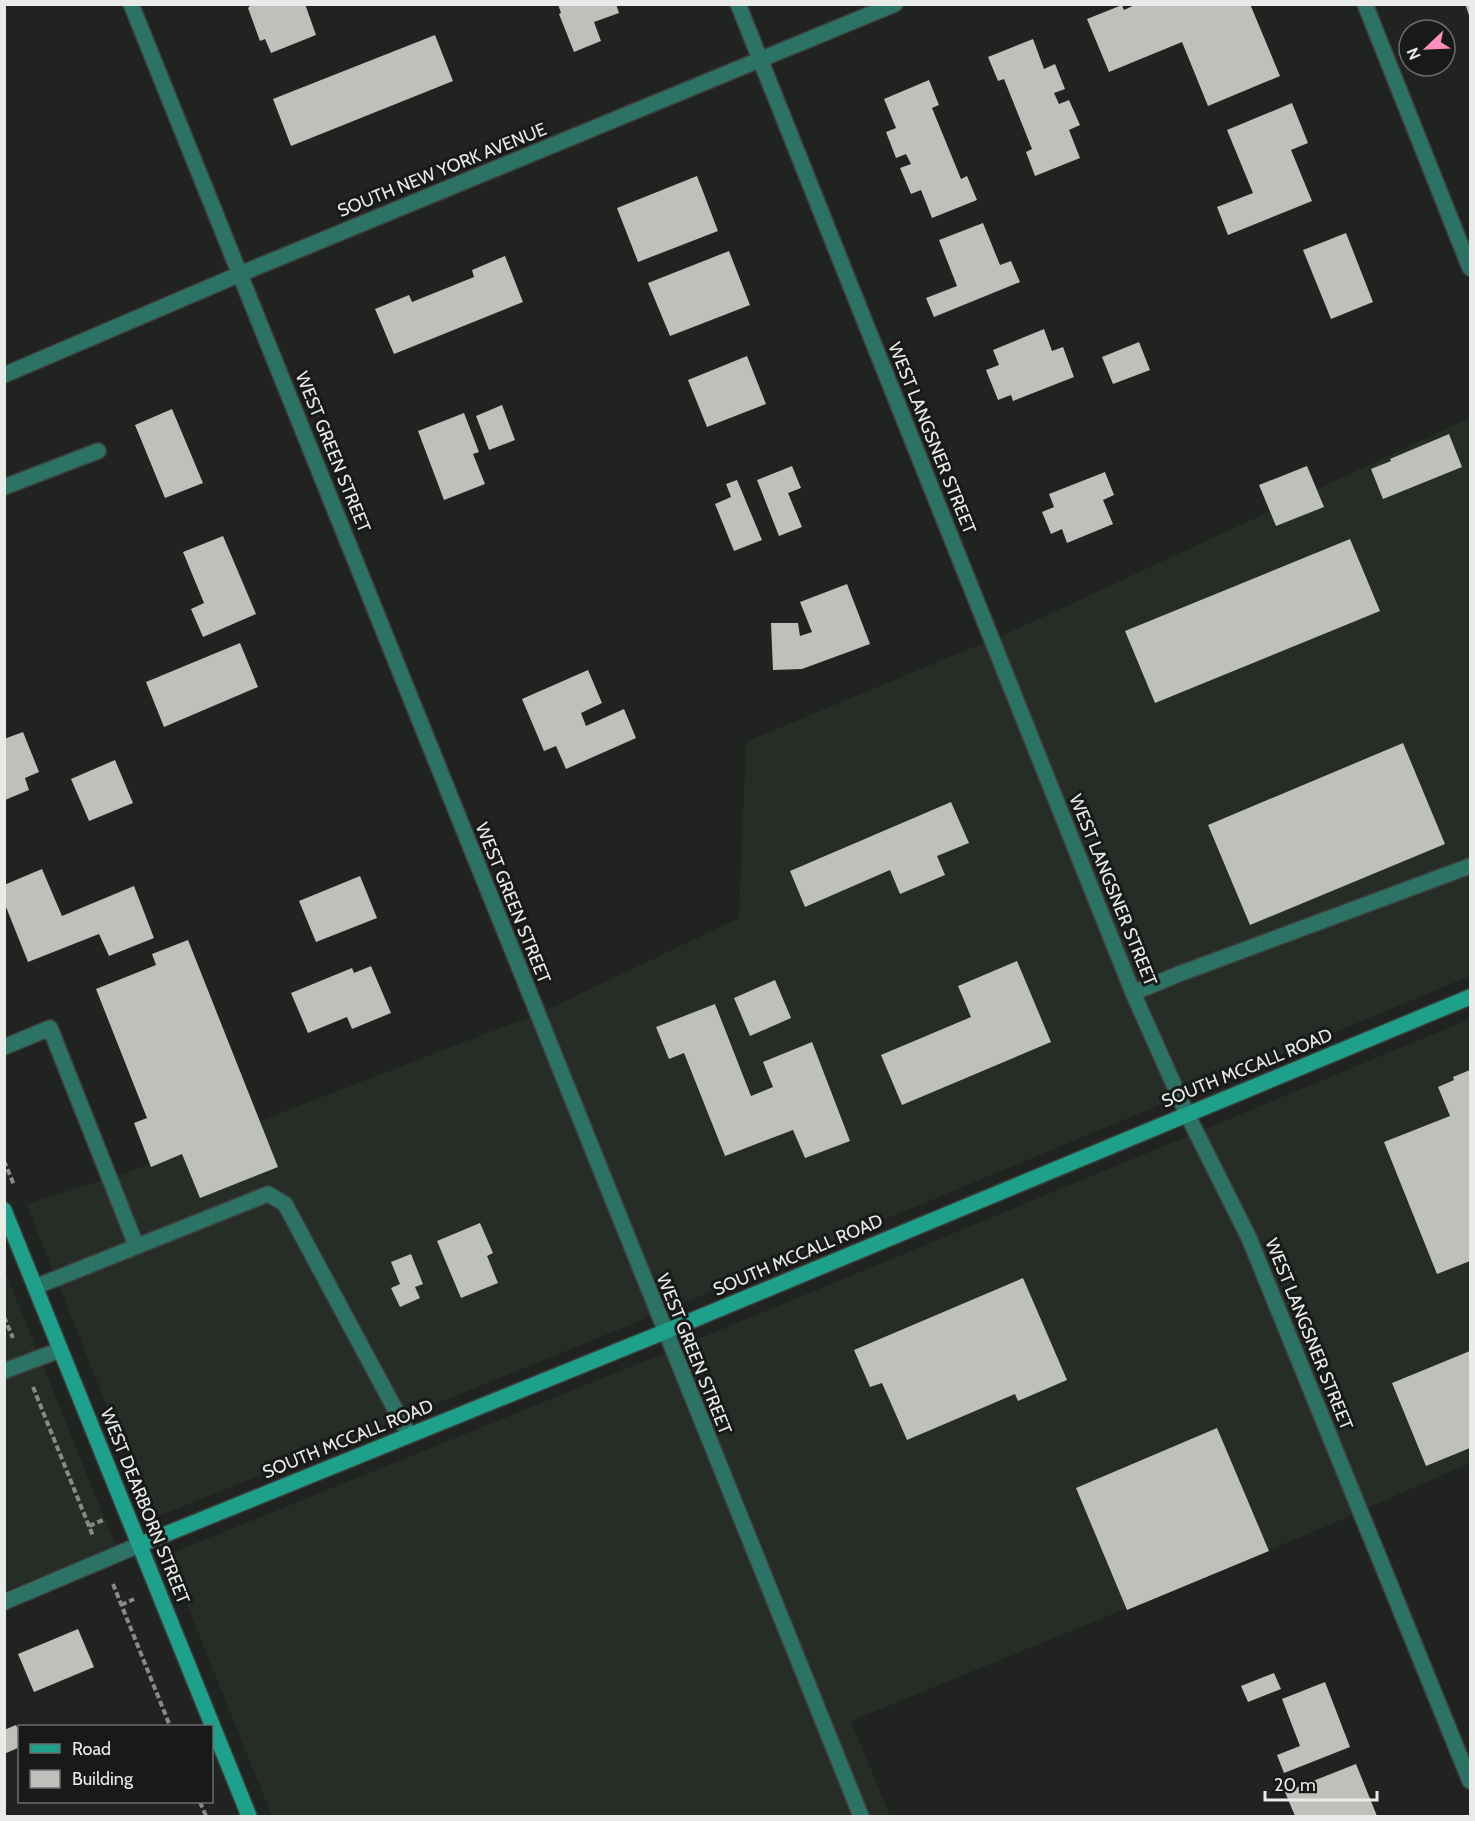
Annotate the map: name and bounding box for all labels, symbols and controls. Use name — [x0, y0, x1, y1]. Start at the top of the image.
north arrow — [1397, 18, 1457, 78]
text: N — [1403, 45, 1425, 63]
street label: SOUTH NEW YORK AVENUE — [334, 118, 550, 222]
street label: WEST LANGSNER STREET — [883, 339, 981, 537]
street label: WEST GREEN STREET — [291, 368, 375, 536]
street label: WEST LANGSNER STREET — [1064, 791, 1162, 989]
street label: WEST GREEN STREET — [471, 819, 555, 987]
street label: SOUTH MCCALL ROAD — [1158, 1024, 1336, 1112]
street label: SOUTH MCCALL ROAD — [710, 1209, 886, 1301]
street label: WEST LANGSNER STREET — [1260, 1235, 1358, 1433]
street label: WEST GREEN STREET — [652, 1270, 736, 1438]
street label: SOUTH MCCALL ROAD — [259, 1395, 437, 1483]
street label: WEST DEARBORN STREET — [96, 1405, 194, 1607]
legend — [18, 1725, 213, 1803]
text: Road — [72, 1738, 111, 1760]
scale bar — [1265, 1764, 1378, 1802]
text: Building — [72, 1768, 134, 1790]
text: 20 m — [1274, 1774, 1316, 1796]

